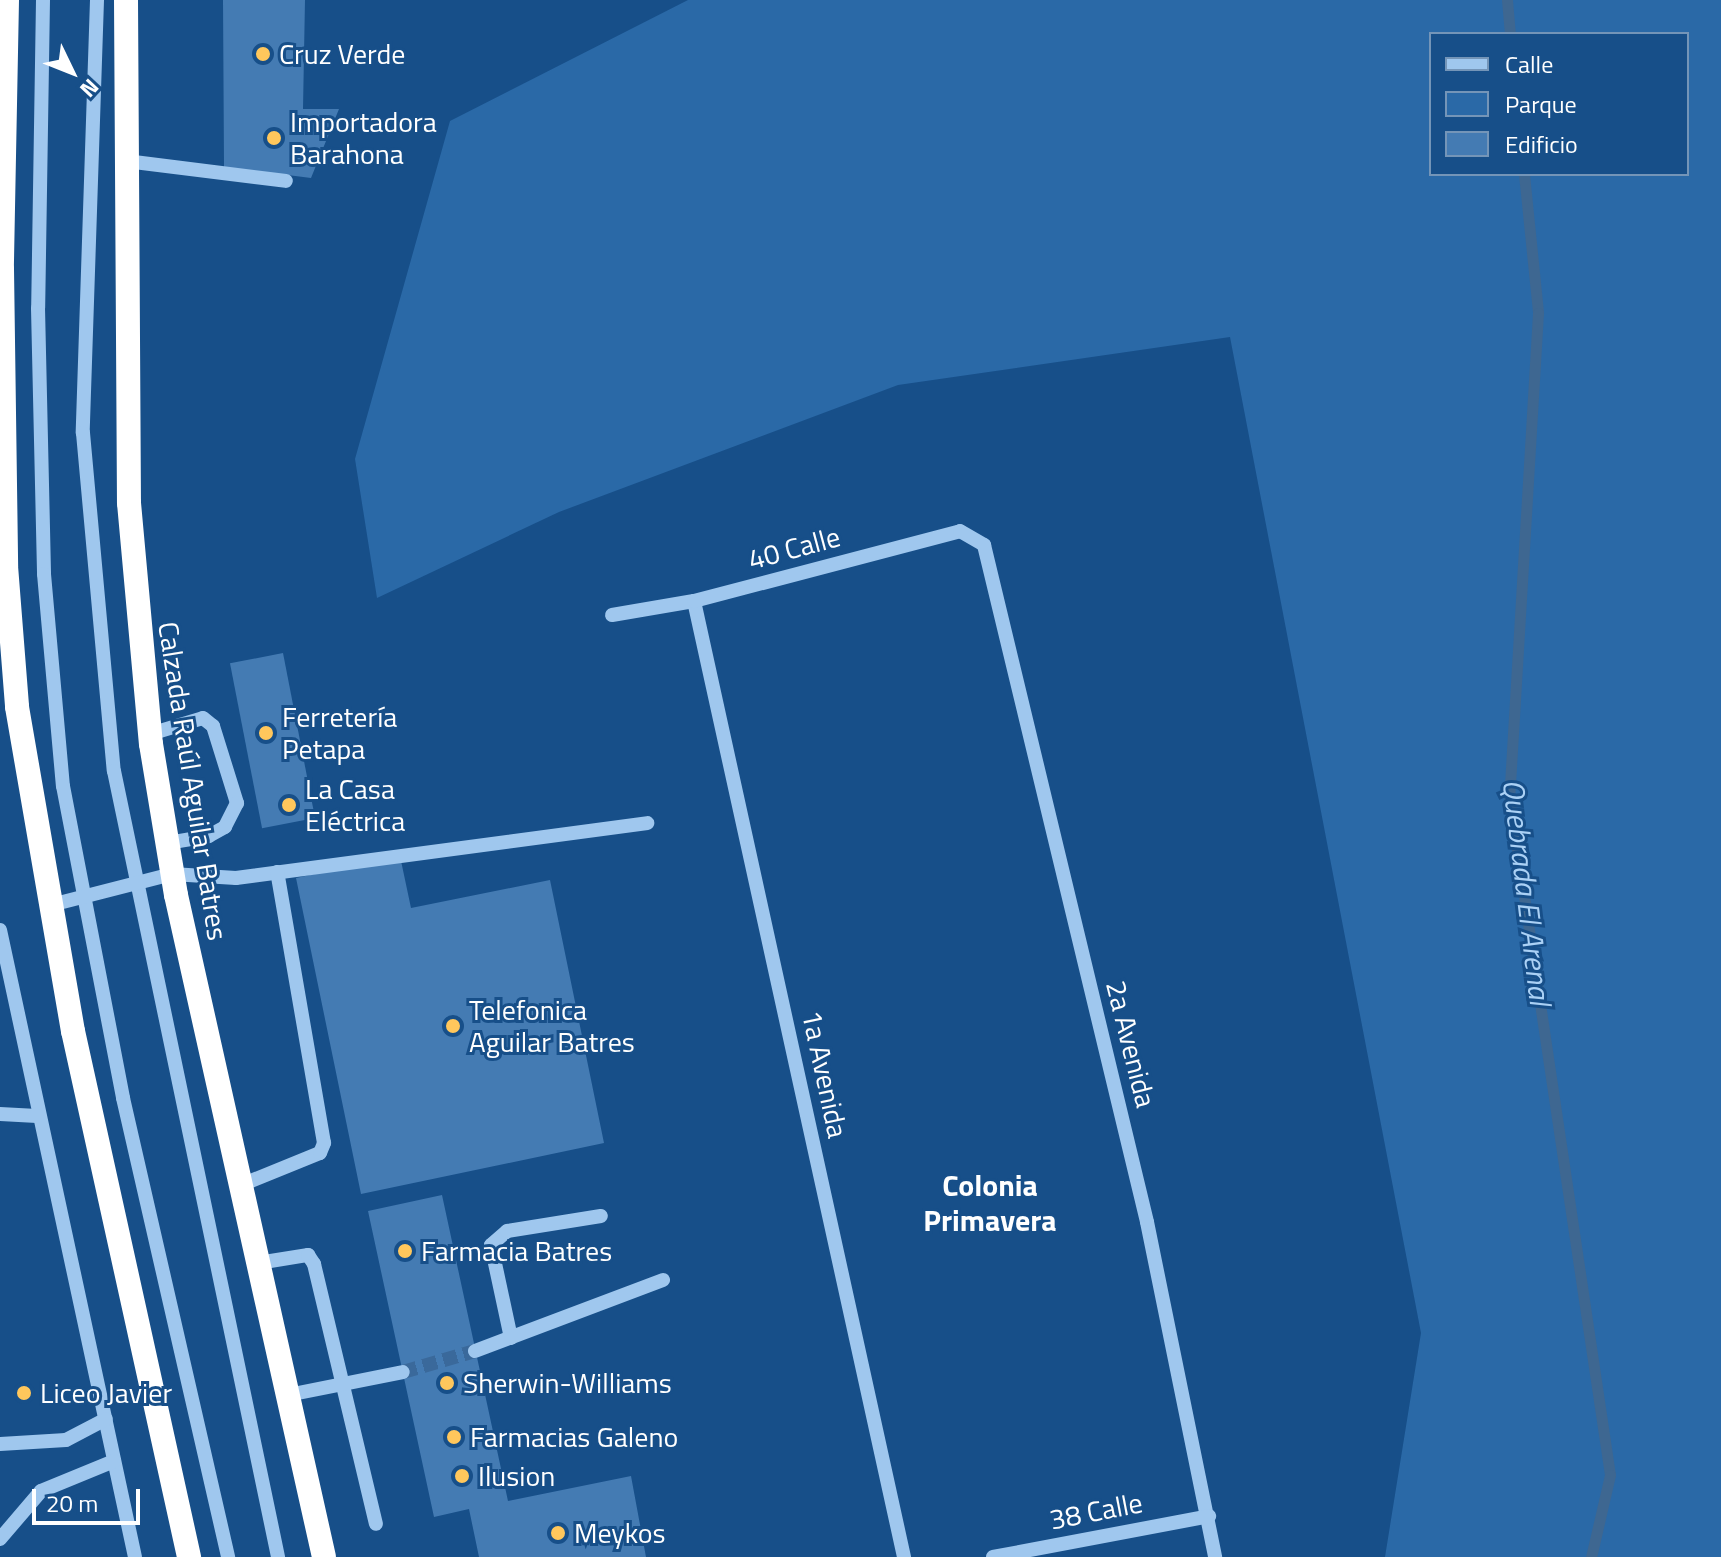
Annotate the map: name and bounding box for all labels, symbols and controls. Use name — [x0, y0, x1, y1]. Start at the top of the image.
north arrow — [32, 32, 112, 112]
legend — [1429, 32, 1689, 176]
place label: Cruz Verde — [279, 37, 405, 71]
marker: Cruz Verde — [254, 45, 272, 63]
text: Calle — [1505, 46, 1553, 82]
text: N — [72, 71, 107, 106]
text: Parque — [1505, 86, 1577, 122]
place label: Importadora Barahona — [290, 105, 437, 171]
text: Edificio — [1505, 126, 1578, 162]
marker: Importadora Barahona — [265, 129, 283, 147]
street label: 40 Calle — [744, 520, 844, 576]
street label: Calzada Raúl Aguilar Batres — [151, 619, 235, 943]
place label: Ferretería Petapa — [282, 700, 397, 766]
marker: Ferretería Petapa — [257, 724, 275, 742]
place label: La Casa Eléctrica — [305, 772, 405, 838]
water label: Quebrada El Arenal — [1495, 777, 1559, 1007]
marker: La Casa Eléctrica — [280, 796, 298, 814]
street label: 2a Avenida — [1099, 977, 1163, 1111]
place label: Telefonica Aguilar Batres — [469, 993, 635, 1059]
street label: 1a Avenida — [795, 1007, 855, 1141]
marker: Telefonica Aguilar Batres — [444, 1017, 462, 1035]
district label: Colonia Primavera — [923, 1167, 1057, 1238]
place label: Farmacia Batres — [421, 1234, 612, 1268]
marker: Farmacia Batres — [396, 1242, 414, 1260]
place label: Sherwin-Williams — [463, 1366, 672, 1400]
marker: Sherwin-Williams — [438, 1374, 456, 1392]
place label: Liceo Javier — [40, 1376, 172, 1410]
marker: Liceo Javier — [15, 1384, 33, 1402]
place label: Farmacias Galeno — [470, 1420, 678, 1454]
marker: Farmacias Galeno — [445, 1428, 463, 1446]
place label: Ilusion — [478, 1459, 555, 1493]
marker: Ilusion — [453, 1467, 471, 1485]
scale bar — [36, 1473, 144, 1523]
text: 20 m — [46, 1485, 98, 1521]
street label: 38 Calle — [1047, 1486, 1145, 1536]
place label: Meykos — [574, 1516, 666, 1550]
marker: Meykos — [549, 1524, 567, 1542]

